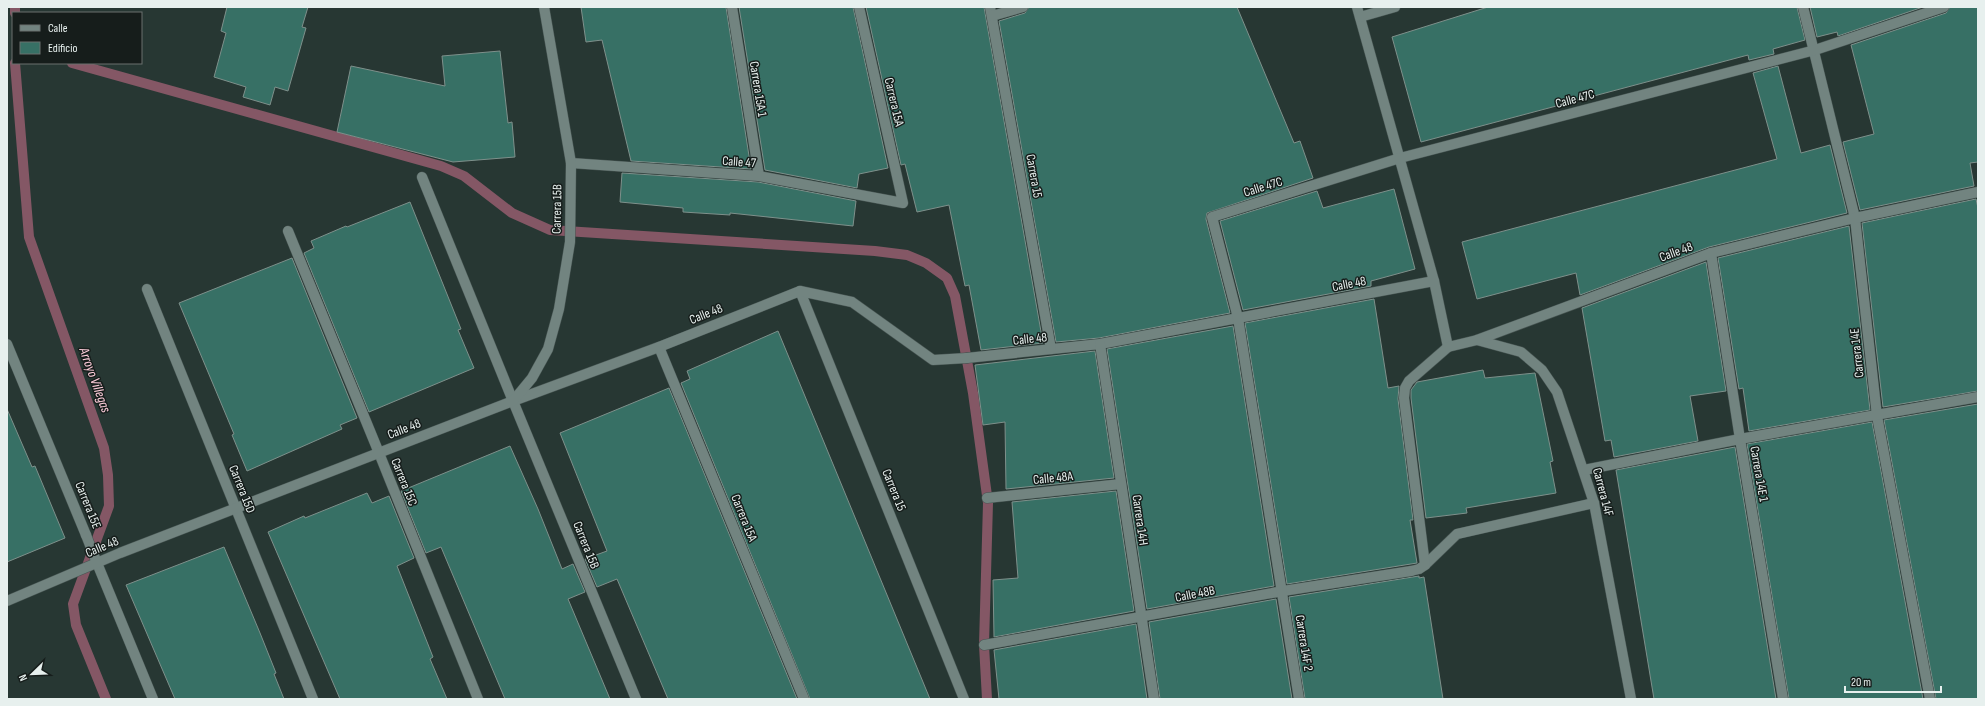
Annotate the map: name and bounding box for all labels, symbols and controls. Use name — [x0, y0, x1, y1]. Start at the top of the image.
legend — [12, 12, 142, 64]
text: Calle — [48, 21, 68, 36]
text: Edificio — [48, 41, 77, 56]
street label: Carrera 15A 1 — [746, 60, 770, 118]
street label: Carrera 15A — [881, 76, 907, 128]
street label: Calle 47C — [1554, 86, 1596, 112]
street label: Calle 47 — [722, 153, 757, 171]
street label: Carrera 15 — [1022, 153, 1046, 199]
street label: Calle 47C — [1242, 174, 1284, 200]
street label: Carrera 15B — [549, 184, 565, 234]
street label: Calle 48 — [1657, 238, 1695, 265]
street label: Calle 48 — [1331, 273, 1368, 295]
street label: Calle 48 — [687, 300, 725, 328]
street label: Carrera 14E — [1846, 328, 1868, 378]
street label: Calle 48 — [1012, 329, 1048, 349]
water label: Arroyo Villegas — [75, 344, 115, 415]
street label: Calle 48 — [385, 415, 423, 443]
street label: Carrera 14E 1 — [1746, 445, 1772, 503]
street label: Carrera 15C — [387, 456, 421, 508]
street label: Carrera 15D — [225, 463, 259, 515]
street label: Carrera 14F — [1589, 466, 1617, 518]
street label: Carrera 15 — [878, 467, 910, 513]
street label: Calle 48A — [1032, 468, 1074, 488]
street label: Carrera 15E — [71, 479, 105, 531]
street label: Carrera 15A — [727, 492, 761, 544]
street label: Carrera 14H — [1129, 494, 1151, 546]
street label: Carrera 15B — [569, 519, 603, 571]
street label: Calle 48 — [83, 533, 121, 561]
street label: Calle 48B — [1174, 582, 1216, 606]
street label: Carrera 14F 2 — [1292, 614, 1316, 672]
north arrow — [12, 654, 52, 694]
scale bar — [1845, 668, 1941, 694]
text: N — [16, 672, 30, 683]
text: 20 m — [1851, 675, 1871, 690]

